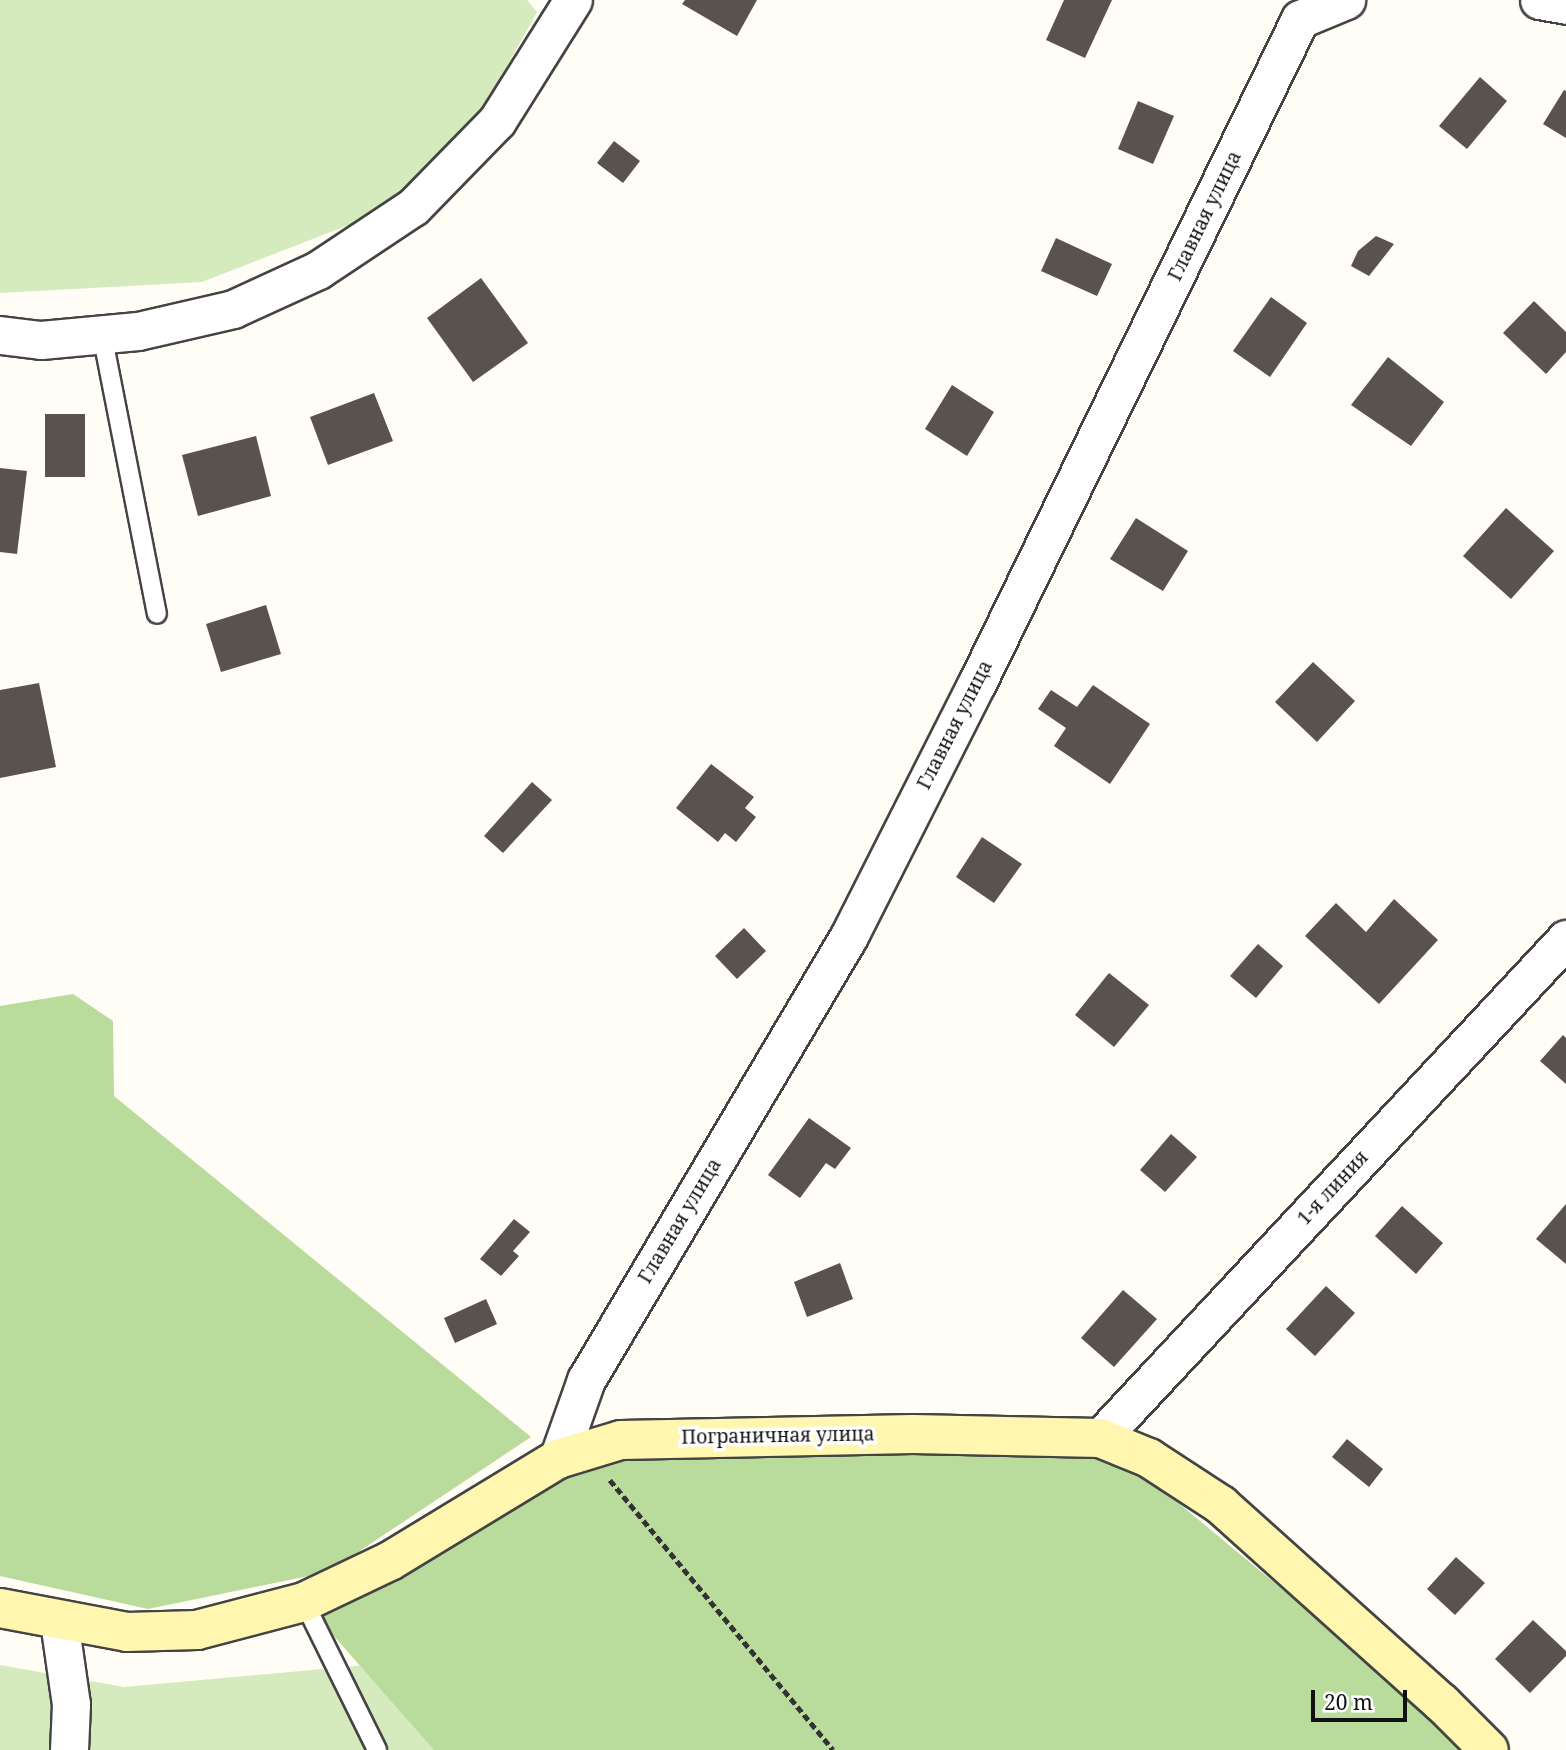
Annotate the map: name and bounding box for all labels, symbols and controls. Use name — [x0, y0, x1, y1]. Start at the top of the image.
street label: Главная улица — [1164, 147, 1246, 285]
street label: Главная улица — [913, 657, 997, 793]
street label: 1-я линия — [1293, 1146, 1373, 1230]
street label: Главная улица — [634, 1154, 726, 1288]
street label: Пограничная улица — [681, 1423, 875, 1449]
scale bar — [1314, 1676, 1410, 1720]
text: 20 m — [1324, 1688, 1373, 1716]

